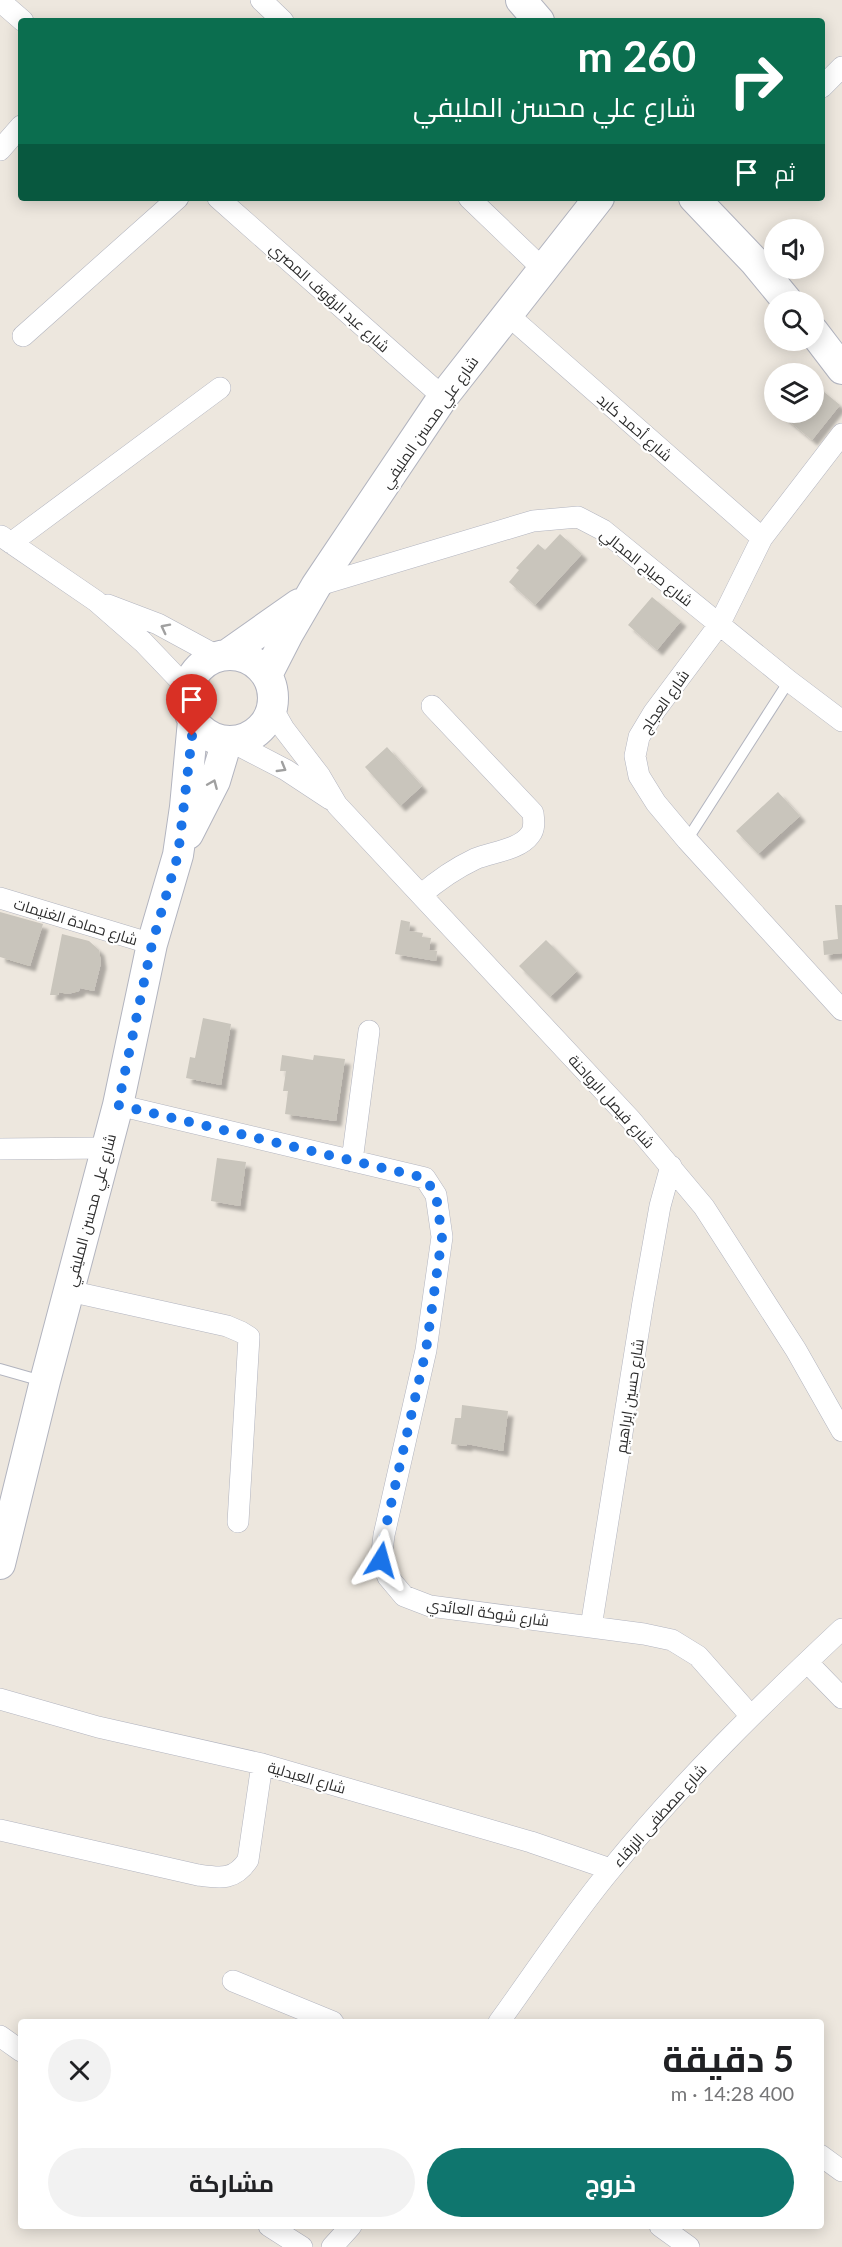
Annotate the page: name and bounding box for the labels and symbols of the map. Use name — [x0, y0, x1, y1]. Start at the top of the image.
street label: شارع عبد الرؤوف المصري — [264, 238, 394, 358]
street label: شارع علي محسن المليفي — [377, 352, 485, 494]
street label: شارع أحمد كايد — [592, 390, 676, 467]
street label: شارع صياح المجالي — [595, 524, 697, 613]
one-way arrow — [161, 624, 172, 635]
street label: شارع العجاج — [636, 666, 695, 738]
pin — [166, 674, 217, 736]
one-way arrow — [276, 761, 286, 773]
one-way arrow — [206, 780, 218, 791]
street label: شارع حمادة الغنيمات — [11, 894, 140, 951]
street label: شارع فيصل الرواحنة — [563, 1050, 659, 1154]
street label: شارع علي محسن المليفي — [61, 1132, 123, 1289]
street label: شارع حسين إبراهيم — [611, 1337, 650, 1455]
position arrow — [349, 1528, 413, 1592]
street label: شارع شوكة العائدي — [425, 1594, 550, 1633]
street label: شارع العبدلية — [265, 1757, 348, 1800]
street label: شارع مصطفى الزرقاء — [608, 1760, 712, 1872]

